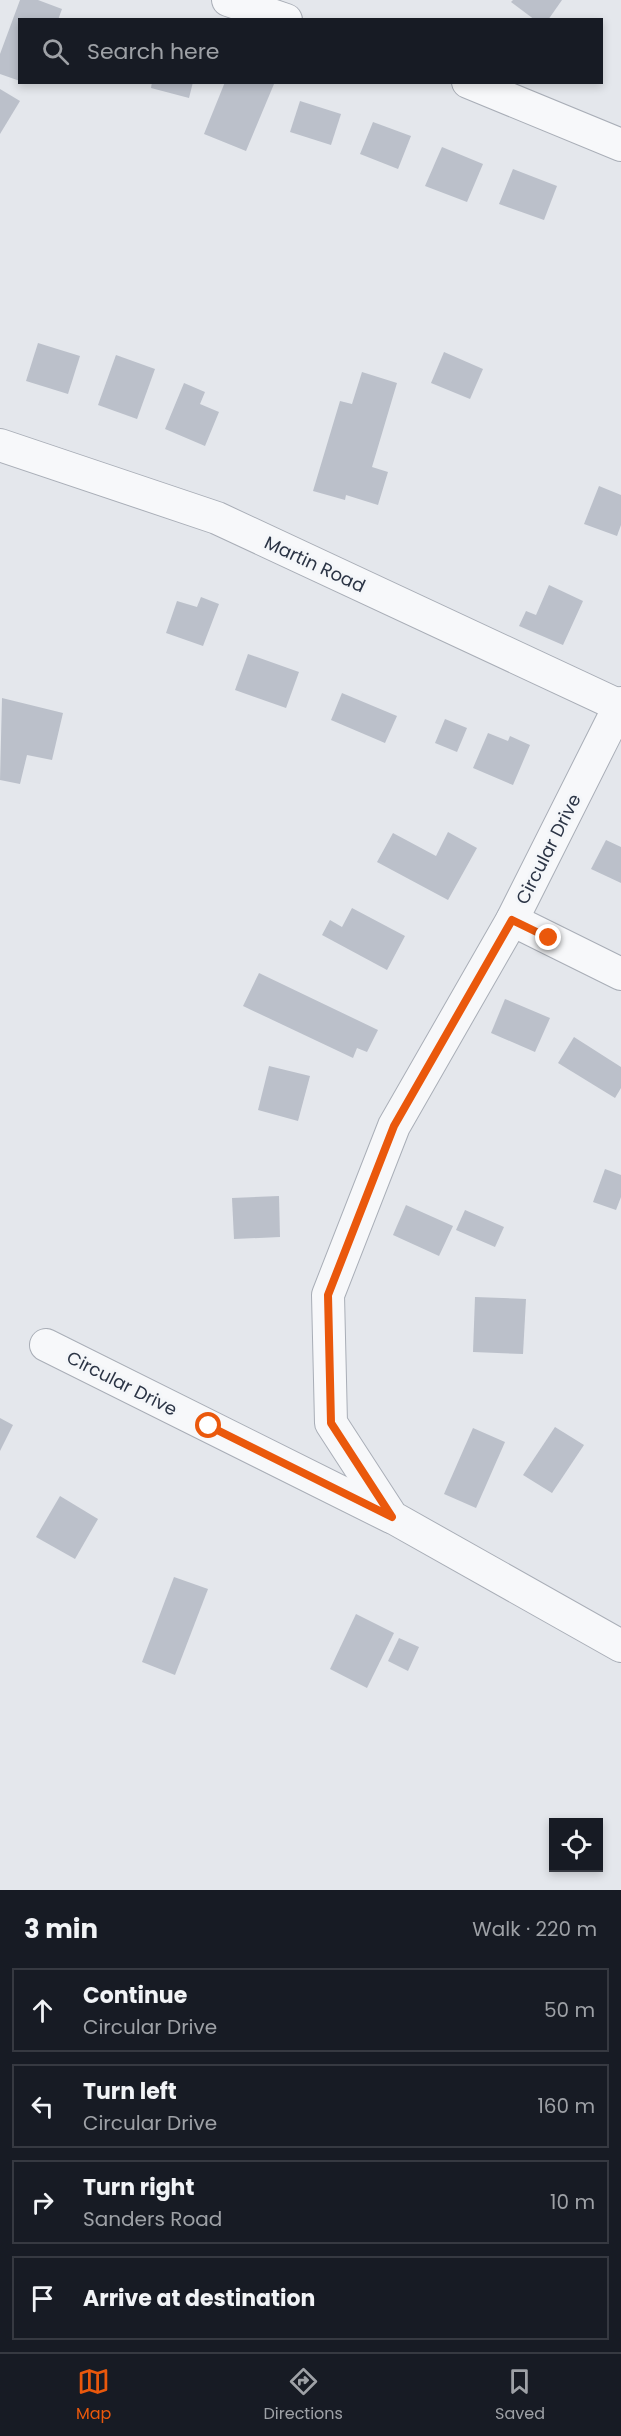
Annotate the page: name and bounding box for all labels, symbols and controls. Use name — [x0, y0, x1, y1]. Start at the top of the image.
search box — [18, 18, 603, 84]
icon: search — [39, 35, 72, 68]
text: Search here — [87, 36, 220, 67]
street label: Martin Road — [261, 530, 369, 598]
street label: Circular Drive — [509, 790, 587, 908]
route end — [535, 924, 561, 950]
street label: Circular Drive — [63, 1344, 181, 1422]
route start — [195, 1412, 221, 1438]
map controls — [549, 1818, 603, 1872]
button: locate — [549, 1818, 603, 1872]
text: 3 min — [24, 1911, 98, 1947]
text: Walk · 220 m — [472, 1915, 597, 1943]
text: Continue — [83, 1980, 187, 2011]
icon: ahead — [26, 1994, 59, 2027]
text: 50 m — [544, 1996, 595, 2024]
text: Circular Drive — [83, 2013, 217, 2041]
text: Turn left — [83, 2076, 177, 2107]
icon: left — [26, 2090, 59, 2123]
text: 160 m — [537, 2092, 595, 2120]
text: Circular Drive — [83, 2109, 217, 2137]
text: Turn right — [83, 2172, 194, 2203]
icon: right — [26, 2186, 59, 2219]
text: 10 m — [550, 2188, 595, 2216]
text: Sanders Road — [83, 2205, 222, 2233]
icon: arrive — [26, 2282, 59, 2315]
text: Arrive at destination — [83, 2283, 315, 2314]
tab: Map — [76, 2365, 111, 2426]
tab: Directions — [264, 2365, 343, 2426]
tab: Saved — [495, 2365, 545, 2426]

